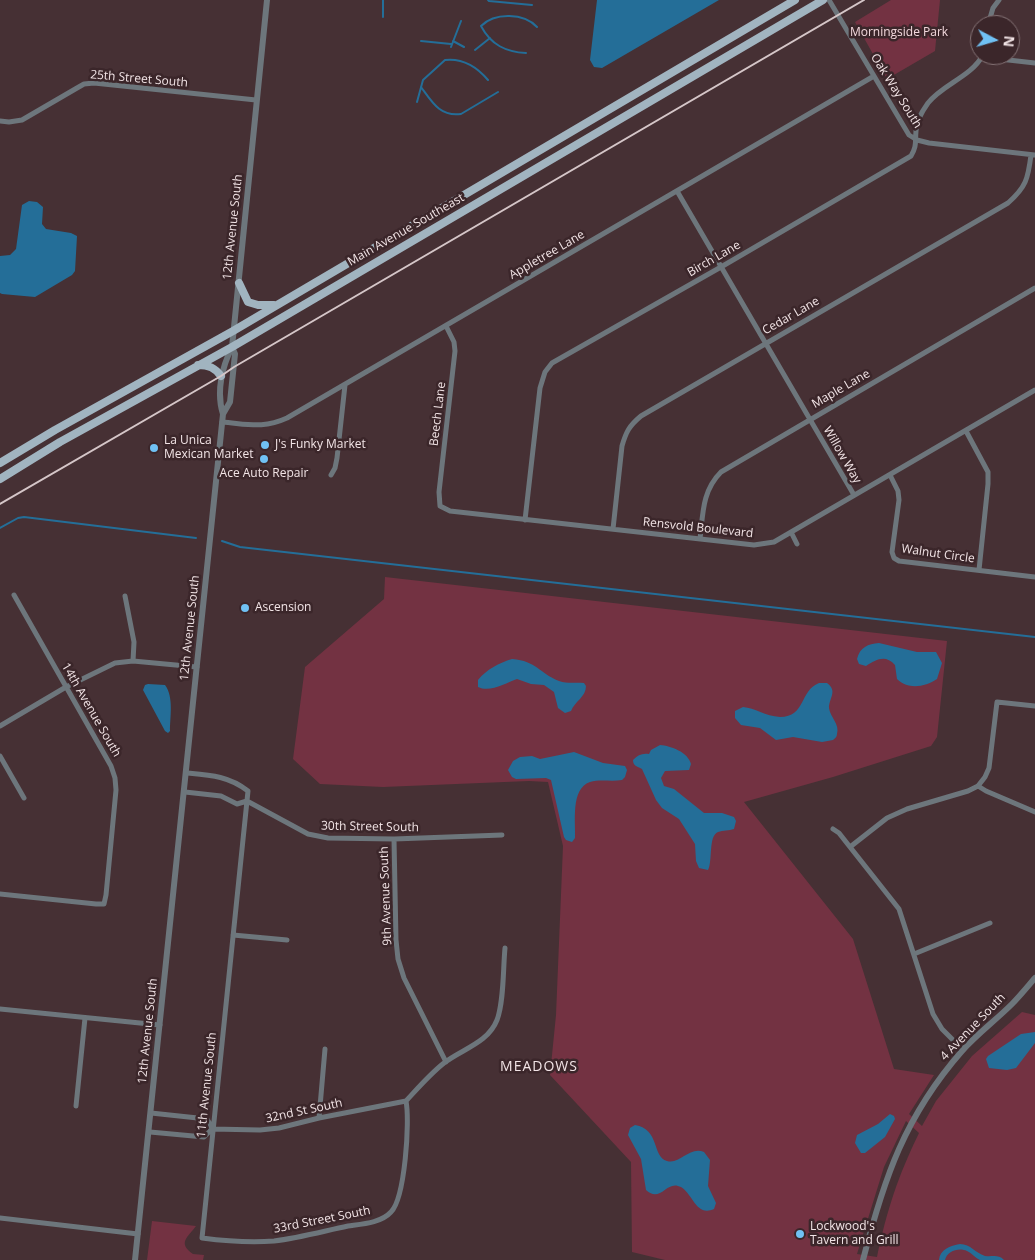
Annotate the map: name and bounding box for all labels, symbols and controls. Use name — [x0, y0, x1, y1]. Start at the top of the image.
north arrow — [970, 15, 1020, 65]
park label: Morningside Park — [850, 26, 948, 40]
text: N — [999, 35, 1019, 48]
street label: Oak Way South — [867, 51, 925, 131]
street label: 25th Street South — [90, 68, 188, 90]
street label: 12th Avenue South — [220, 173, 246, 281]
street label: Main Avenue Southeast — [345, 191, 467, 269]
street label: Appletree Lane — [507, 228, 587, 282]
street label: Birch Lane — [685, 238, 743, 280]
street label: Cedar Lane — [760, 294, 822, 338]
street label: Maple Lane — [809, 367, 873, 411]
street label: Beech Lane — [427, 381, 449, 447]
street label: Willow Way — [820, 424, 864, 486]
place label: La Unica Mexican Market — [164, 434, 253, 462]
place label: J's Funky Market — [275, 438, 366, 452]
marker: J's Funky Market — [259, 439, 271, 451]
marker: La Unica Mexican Market — [148, 442, 160, 454]
marker: Ace Auto Repair — [258, 453, 270, 465]
place label: Ace Auto Repair — [220, 467, 308, 481]
street label: Rensvold Boulevard — [642, 515, 754, 541]
street label: Walnut Circle — [900, 542, 976, 566]
street label: 12th Avenue South — [177, 574, 203, 682]
place label: Ascension — [255, 601, 311, 615]
marker: Ascension — [239, 602, 251, 614]
street label: 14th Avenue South — [58, 660, 124, 760]
street label: 30th Street South — [321, 819, 419, 835]
street label: 9th Avenue South — [377, 846, 395, 946]
street label: 12th Avenue South — [135, 977, 161, 1085]
street label: 4 Avenue South — [937, 990, 1009, 1064]
street label: 11th Avenue South — [194, 1031, 220, 1139]
district label: MEADOWS — [499, 1059, 579, 1075]
street label: 32nd St South — [264, 1096, 344, 1126]
street label: 33rd Street South — [272, 1204, 372, 1236]
place label: Lockwood's Tavern and Grill — [810, 1220, 899, 1248]
marker: Lockwood's Tavern and Grill — [794, 1228, 806, 1240]

